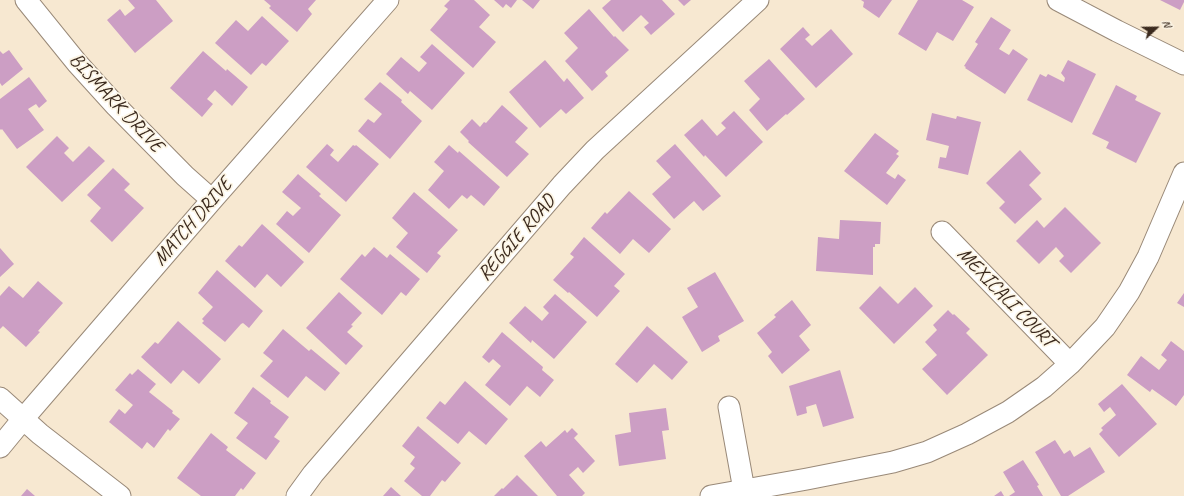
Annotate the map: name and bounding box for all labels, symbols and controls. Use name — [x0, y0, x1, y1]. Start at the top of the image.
north arrow — [1136, 8, 1176, 48]
text: N — [1159, 18, 1175, 29]
street label: BISMARK DRIVE — [64, 48, 168, 158]
street label: MATCH DRIVE — [148, 173, 238, 271]
street label: REGGIE ROAD — [473, 190, 561, 286]
street label: MEXICALI COURT — [952, 243, 1060, 353]

